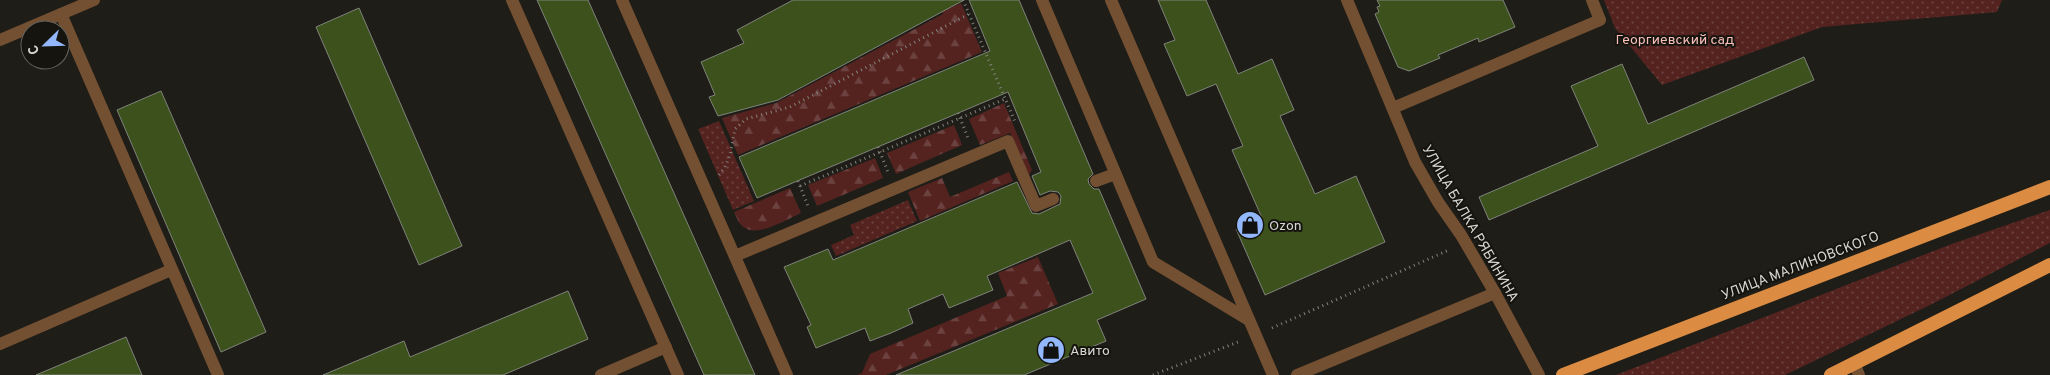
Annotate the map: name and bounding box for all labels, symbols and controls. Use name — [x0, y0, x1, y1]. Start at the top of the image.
north arrow — [20, 20, 70, 70]
park label: Георгиевский сад — [1616, 32, 1734, 49]
text: С — [25, 42, 44, 57]
street label: УЛИЦА БАЛКА РЯБИНИНА — [1418, 142, 1522, 305]
shop icon: Ozon — [1235, 210, 1265, 240]
place label: Ozon — [1269, 218, 1302, 235]
street label: УЛИЦА МАЛИНОВСКОГО — [1719, 228, 1882, 304]
shop icon: Авито — [1036, 335, 1066, 365]
place label: Авито — [1070, 343, 1110, 360]

